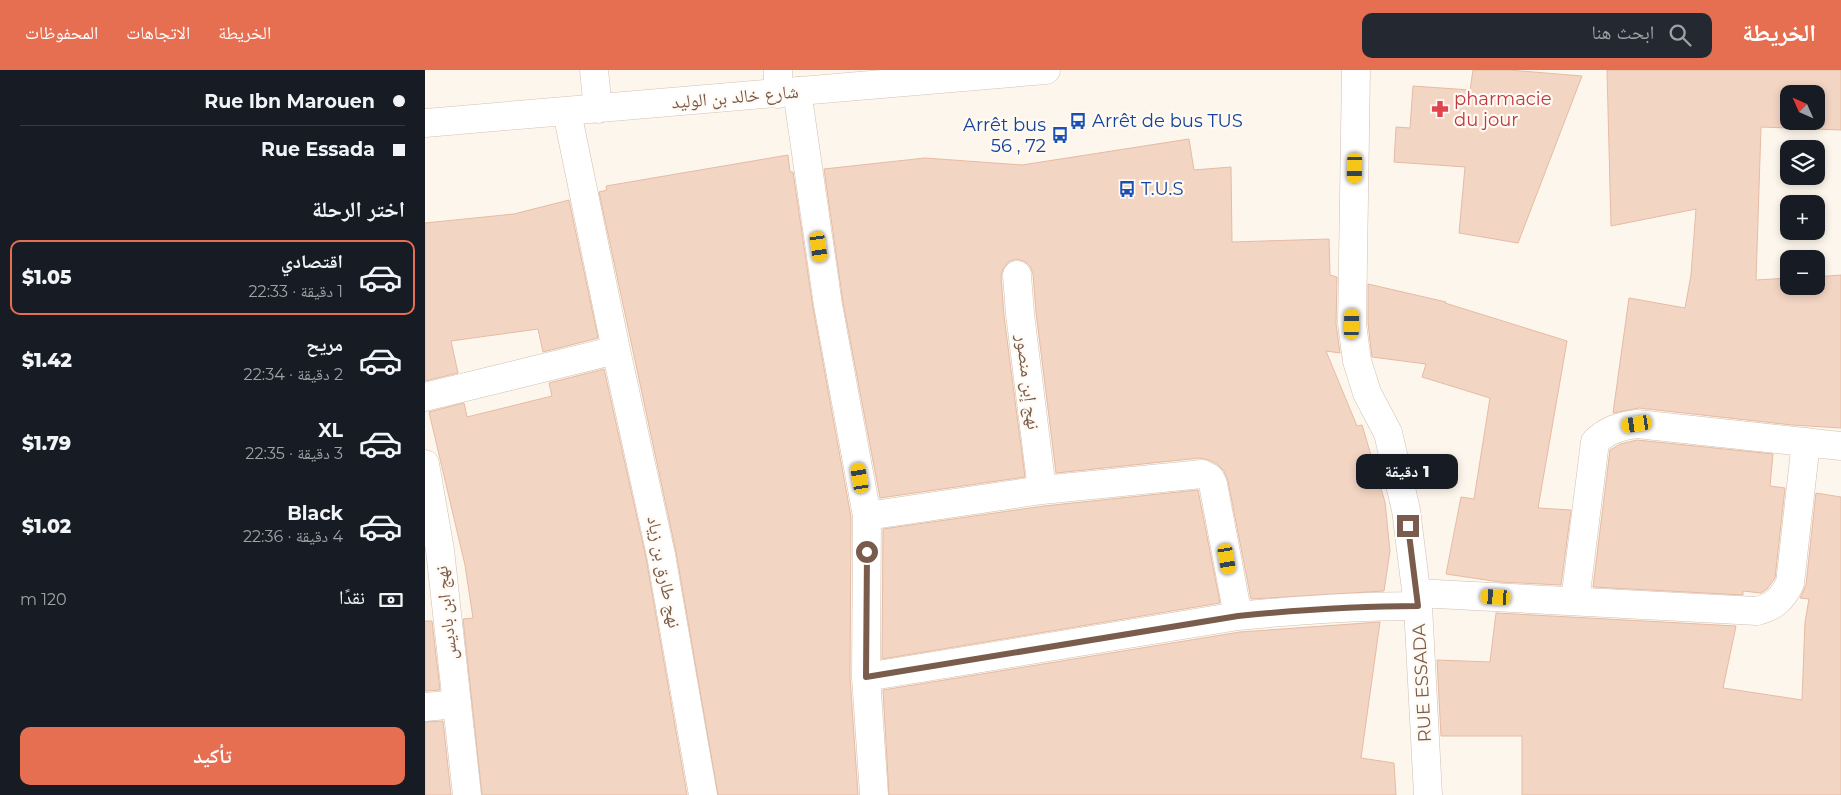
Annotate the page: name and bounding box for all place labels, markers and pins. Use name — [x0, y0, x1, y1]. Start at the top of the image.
place label: pharmacie du jour — [1454, 88, 1552, 131]
pharmacy icon: pharmacie du jour — [1430, 99, 1450, 119]
place label: Arrêt de bus TUS — [1092, 110, 1243, 132]
bus stop icon: Arrêt de bus TUS — [1068, 111, 1088, 131]
place label: Arrêt bus 56 , 72 — [963, 114, 1046, 157]
bus stop icon: Arrêt bus 56 , 72 — [1050, 125, 1070, 145]
place label: T.U.S — [1141, 178, 1184, 200]
bus stop icon: T.U.S — [1117, 179, 1137, 199]

